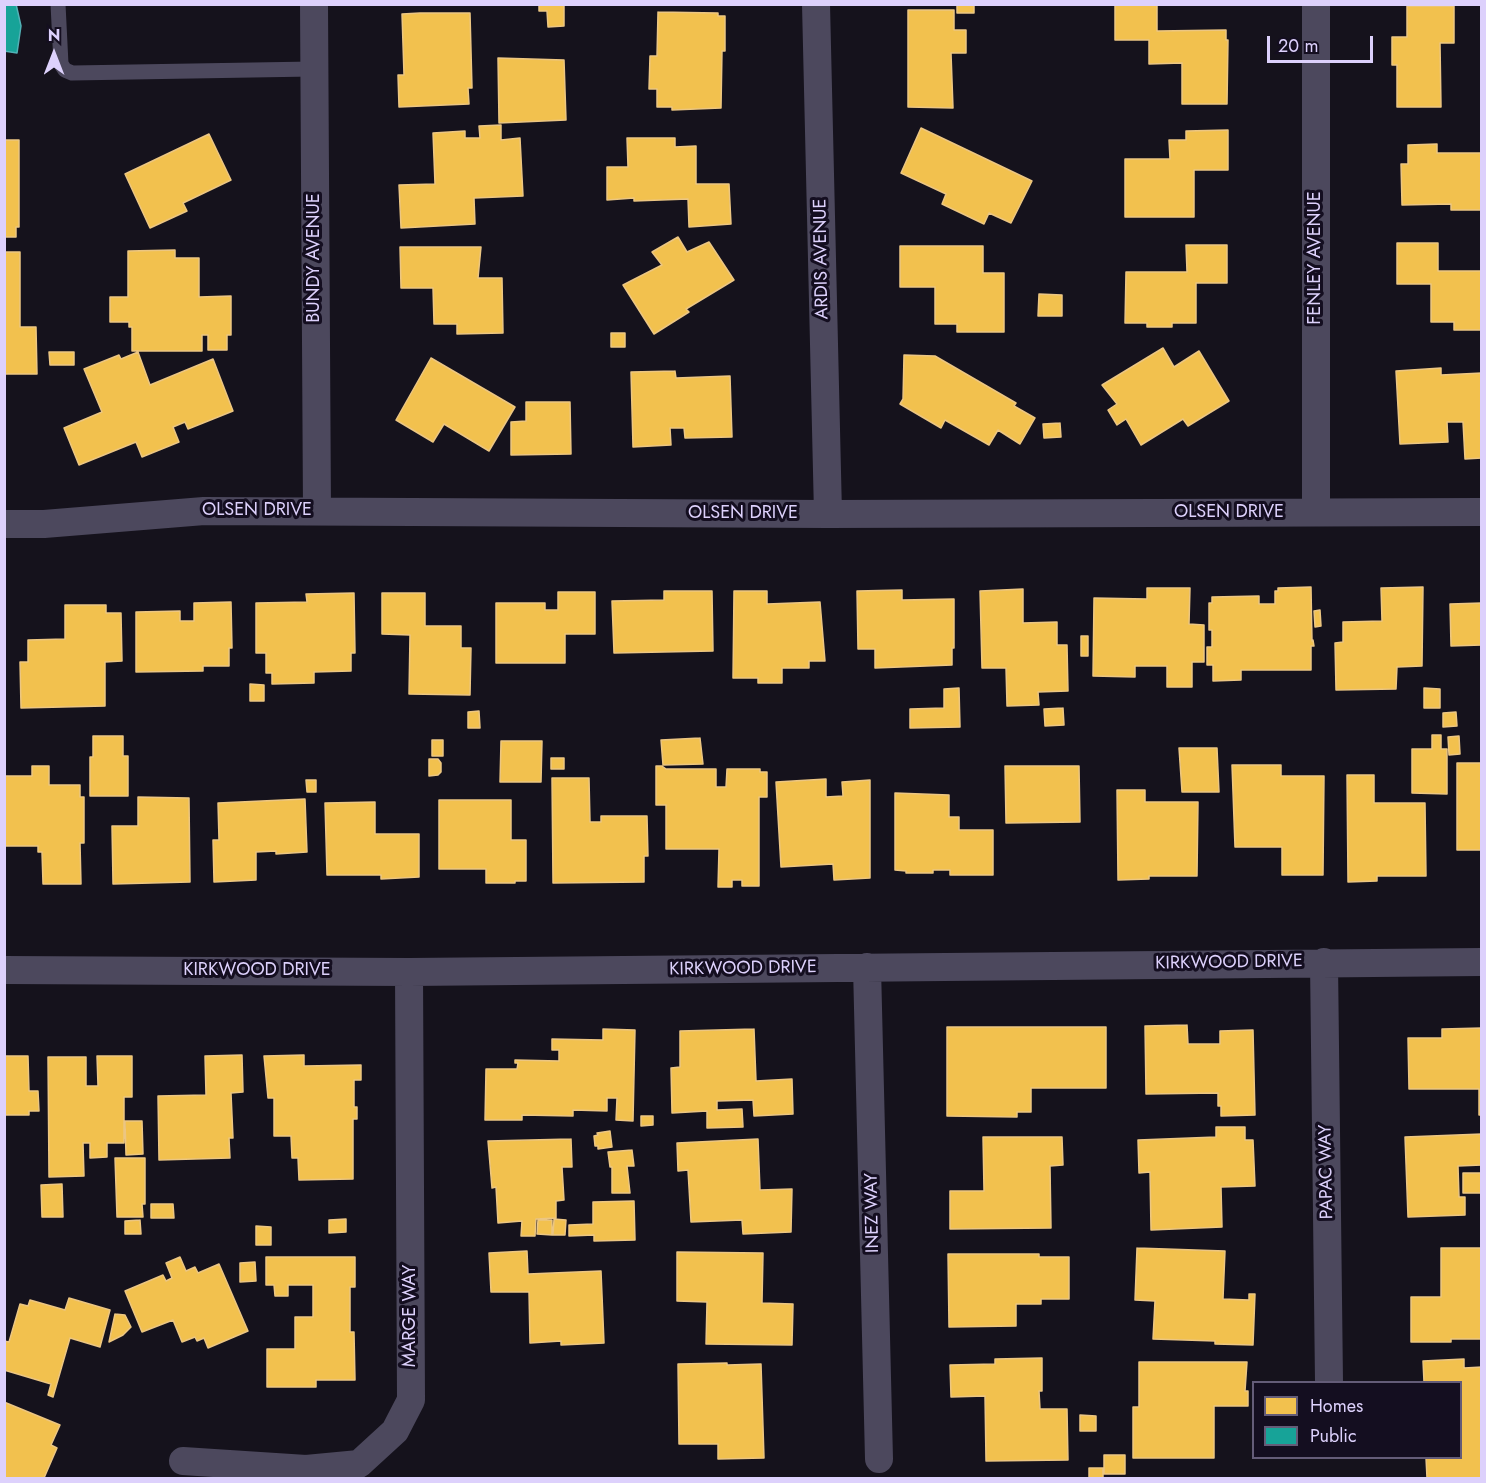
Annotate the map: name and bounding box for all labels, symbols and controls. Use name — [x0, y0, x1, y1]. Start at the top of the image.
north arrow — [24, 24, 84, 84]
text: N — [48, 24, 60, 47]
scale bar — [1270, 24, 1376, 62]
text: 20 m — [1278, 33, 1318, 59]
street label: FENLEY AVENUE — [1305, 191, 1327, 325]
street label: BUNDY AVENUE — [304, 193, 326, 323]
street label: ARDIS AVENUE — [810, 198, 834, 320]
street label: OLSEN DRIVE — [202, 500, 312, 522]
street label: OLSEN DRIVE — [1174, 502, 1284, 524]
street label: OLSEN DRIVE — [688, 503, 798, 525]
street label: KIRKWOOD DRIVE — [1155, 951, 1303, 975]
street label: KIRKWOOD DRIVE — [669, 957, 817, 981]
street label: KIRKWOOD DRIVE — [183, 960, 331, 982]
street label: PAPAC WAY — [1315, 1124, 1339, 1220]
street label: INEZ WAY — [862, 1173, 884, 1253]
street label: MARGE WAY — [400, 1265, 422, 1367]
legend — [1252, 1381, 1462, 1459]
text: Homes — [1310, 1393, 1363, 1419]
text: Public — [1310, 1423, 1357, 1449]

